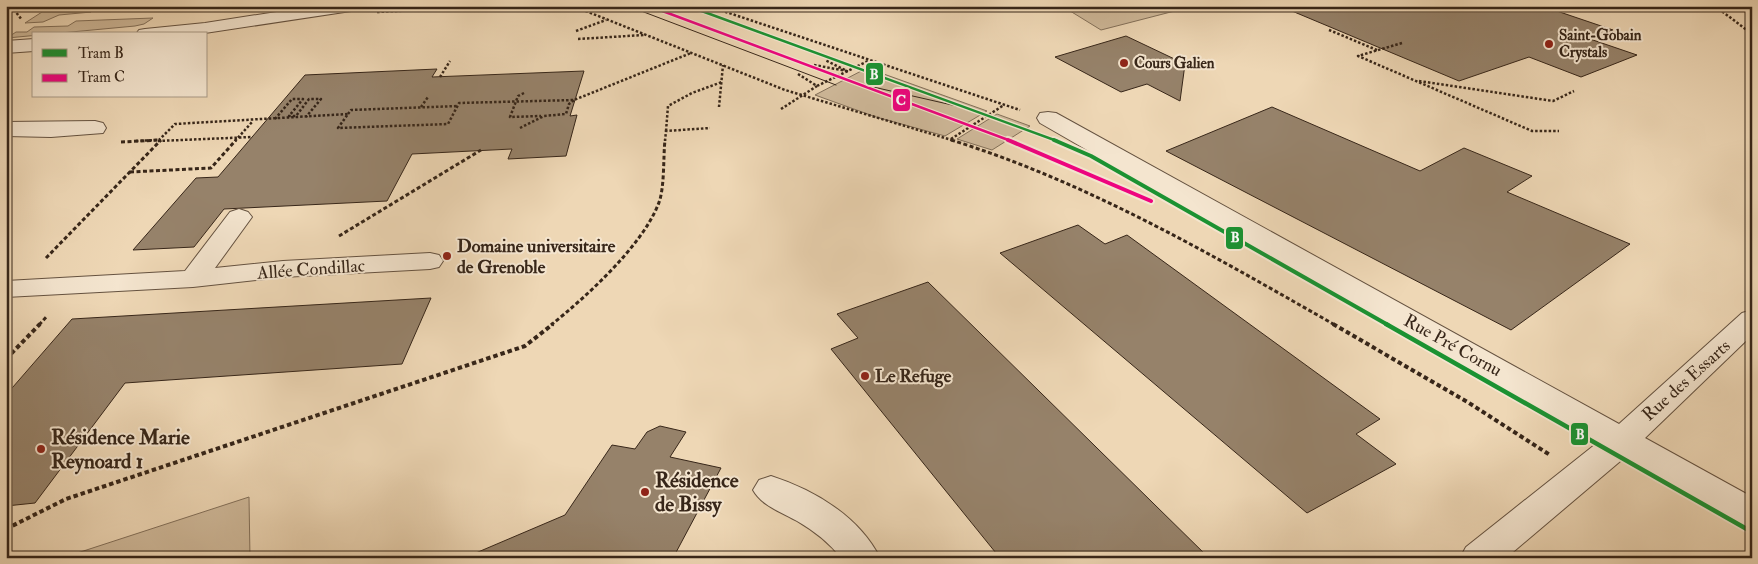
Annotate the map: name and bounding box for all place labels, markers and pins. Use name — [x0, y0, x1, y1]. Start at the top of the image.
place label: Saint-Gobain Crystals — [1559, 26, 1642, 63]
marker: Saint-Gobain Crystals — [1543, 38, 1555, 50]
place label: Cours Galien — [1134, 54, 1215, 73]
marker: Cours Galien — [1118, 57, 1130, 69]
place label: Domaine universitaire de Grenoble — [457, 235, 616, 279]
marker: Domaine universitaire de Grenoble — [441, 250, 453, 262]
place label: Le Refuge — [875, 365, 952, 388]
marker: Le Refuge — [859, 370, 871, 382]
place label: Résidence Marie Reynoard 1 — [51, 424, 190, 475]
marker: Résidence Marie Reynoard 1 — [35, 443, 47, 455]
place label: Résidence de Bissy — [655, 467, 739, 518]
marker: Résidence de Bissy — [639, 486, 651, 498]

